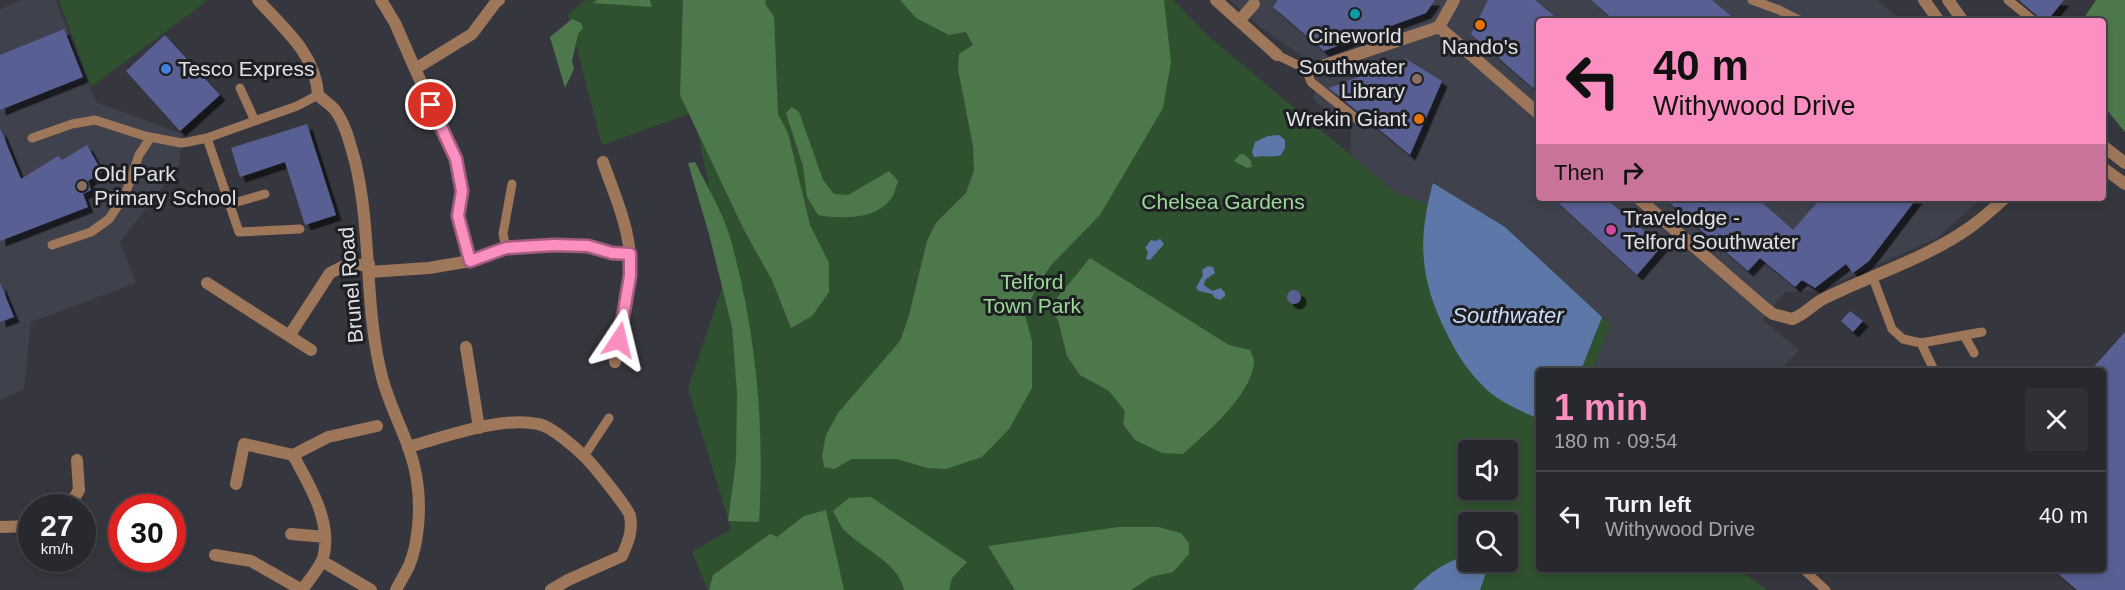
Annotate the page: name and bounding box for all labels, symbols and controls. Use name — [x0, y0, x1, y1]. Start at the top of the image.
marker: Cineworld — [1348, 7, 1362, 21]
marker: Nando's — [1473, 18, 1487, 32]
place label: Cineworld — [1308, 24, 1402, 47]
place label: Nando's — [1442, 35, 1518, 58]
icon: left — [1554, 42, 1632, 120]
text: 40 m — [1653, 42, 1749, 89]
place label: Southwater Library — [1299, 55, 1405, 102]
place label: Tesco Express — [178, 57, 315, 80]
marker: Tesco Express — [159, 62, 173, 76]
marker: Southwater Library — [1410, 72, 1424, 86]
pin — [405, 79, 456, 130]
icon: arrive — [414, 88, 447, 121]
text: Withywood Drive — [1653, 91, 1856, 121]
place label: Wrekin Giant — [1286, 107, 1407, 130]
marker: Wrekin Giant — [1412, 112, 1426, 126]
icon: right — [1616, 156, 1649, 189]
text: Then — [1554, 160, 1604, 185]
place label: Old Park Primary School — [94, 162, 236, 209]
marker: Old Park Primary School — [75, 179, 89, 193]
park label: Chelsea Gardens — [1141, 190, 1305, 213]
place label: Travelodge - Telford Southwater — [1623, 206, 1798, 253]
marker: Travelodge - Telford Southwater — [1604, 223, 1618, 237]
street label: Brunel Road — [334, 226, 367, 344]
park label: Telford Town Park — [983, 270, 1082, 317]
water label: Southwater — [1452, 303, 1565, 328]
position arrow — [587, 308, 651, 372]
text: 1 min — [1554, 387, 1648, 428]
button: close — [2025, 388, 2088, 451]
text: 180 m · 09:54 — [1554, 430, 1677, 452]
map controls — [1458, 440, 1518, 572]
button: sound — [1458, 440, 1518, 500]
text: Turn left — [1605, 492, 1691, 517]
speed limit sign: 30 — [108, 494, 186, 572]
icon: left — [1554, 500, 1587, 533]
text: 40 m — [2039, 503, 2088, 528]
text: 27 — [40, 509, 74, 542]
button: search — [1458, 512, 1518, 572]
text: Withywood Drive — [1605, 518, 1755, 540]
text: km/h — [41, 540, 73, 557]

